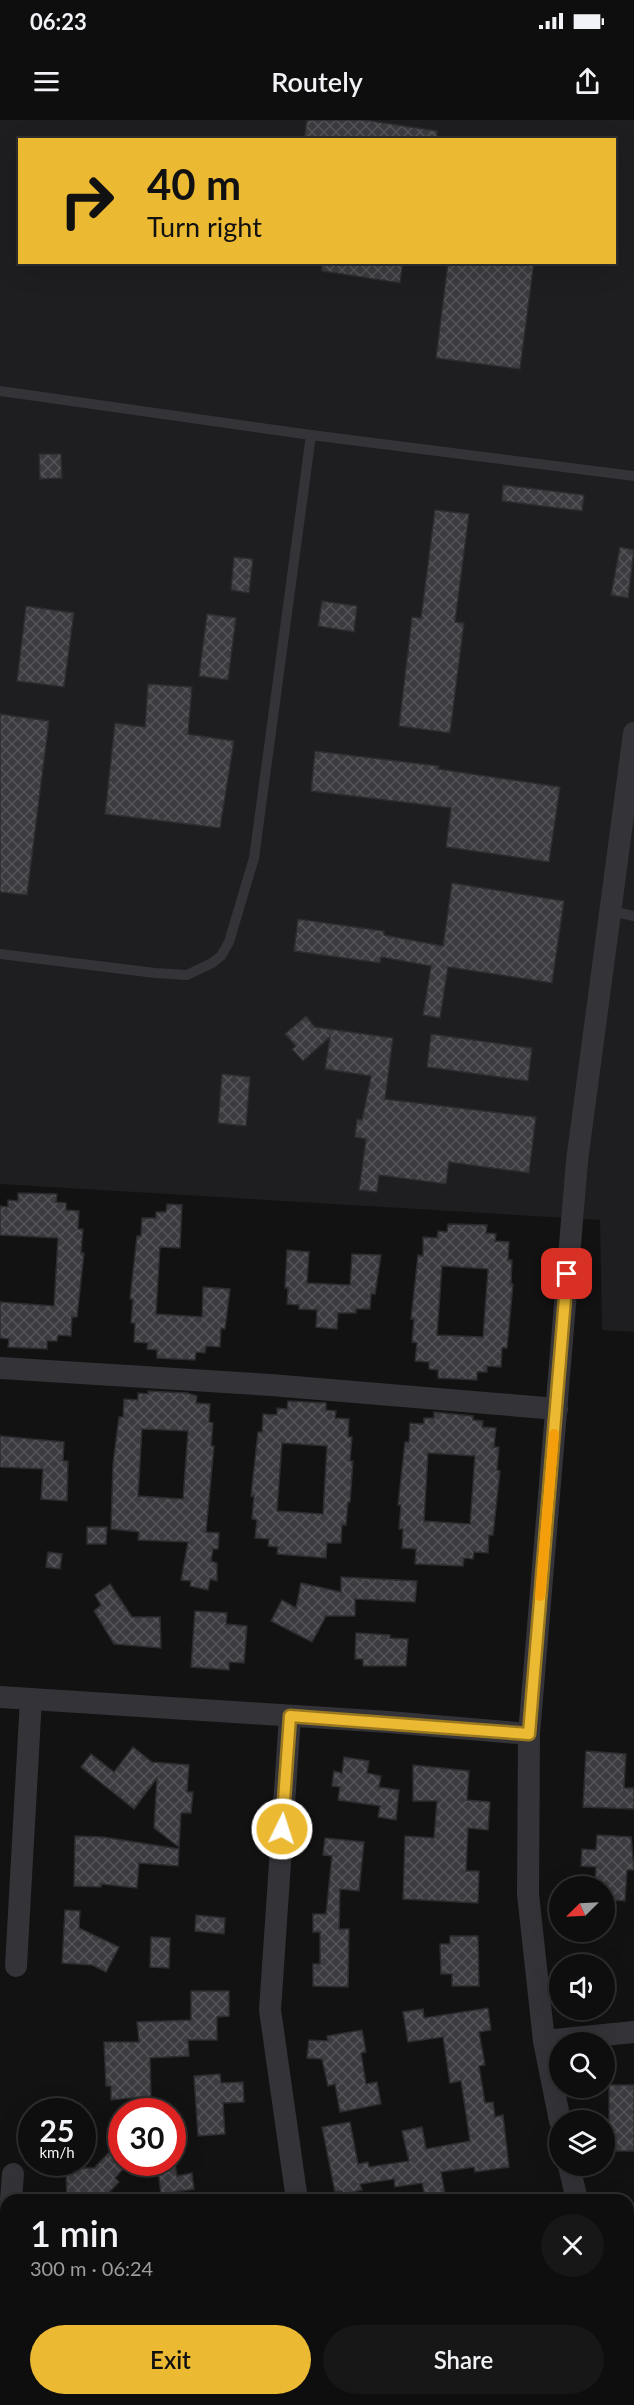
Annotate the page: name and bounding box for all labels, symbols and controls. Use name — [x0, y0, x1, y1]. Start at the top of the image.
text: 06:23 — [30, 8, 87, 35]
icon: menu — [30, 65, 63, 98]
text: Routely — [271, 65, 363, 98]
icon: share — [571, 65, 604, 98]
text: 40 m — [147, 159, 241, 209]
icon: right — [48, 162, 126, 240]
text: Turn right — [147, 210, 262, 243]
pin — [541, 1248, 592, 1299]
icon: arrive — [550, 1257, 583, 1290]
position arrow — [250, 1797, 314, 1861]
north arrow — [549, 1876, 615, 1942]
map controls — [549, 1876, 615, 2176]
button: sound — [549, 1954, 615, 2020]
button: search — [549, 2032, 615, 2098]
speed limit sign: 30 — [108, 2098, 186, 2176]
button: layers — [549, 2110, 615, 2176]
text: 25 — [40, 2112, 74, 2148]
text: km/h — [39, 2143, 75, 2161]
text: 1 min — [30, 2211, 119, 2255]
button: close — [541, 2214, 604, 2277]
text: 300 m · 06:24 — [30, 2256, 153, 2280]
button: Exit — [30, 2325, 311, 2394]
button: Share — [323, 2325, 604, 2394]

